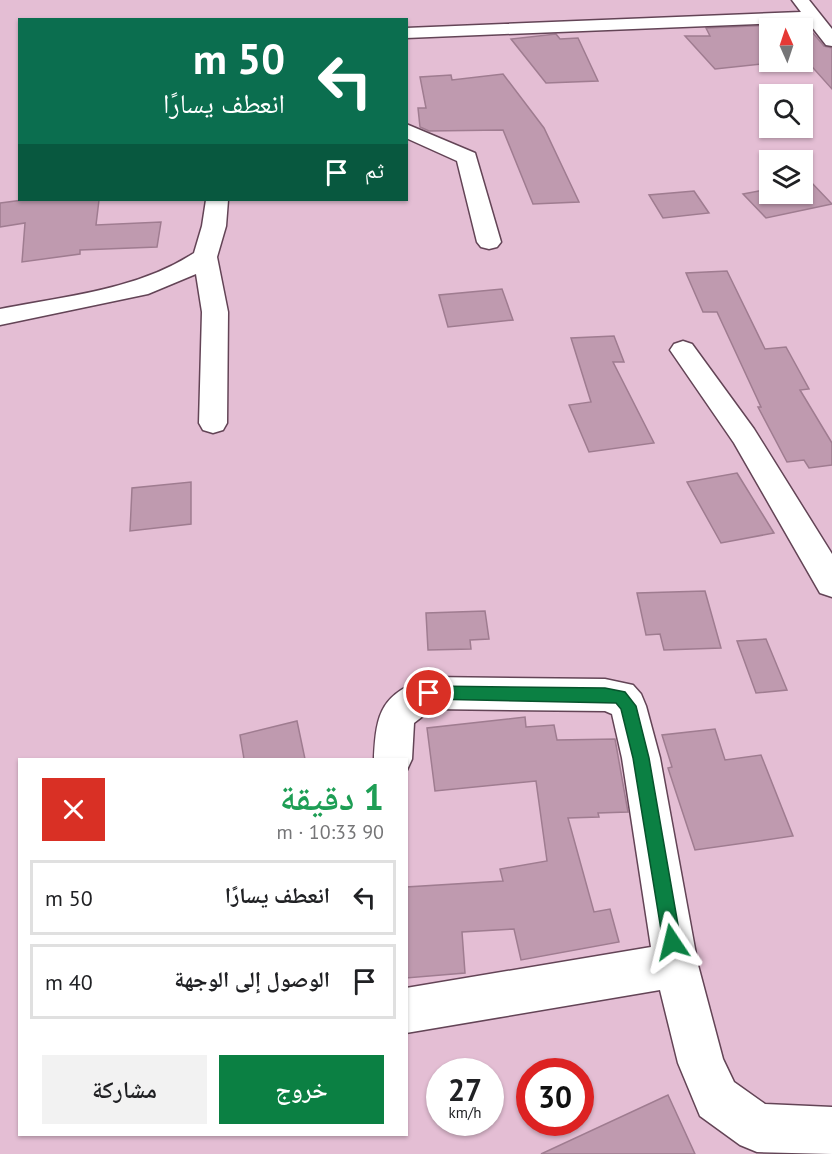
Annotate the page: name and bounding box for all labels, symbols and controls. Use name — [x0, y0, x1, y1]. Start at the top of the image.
north arrow — [759, 18, 813, 72]
map controls — [759, 18, 813, 204]
text: 50 m — [193, 31, 285, 86]
icon: left — [306, 42, 384, 120]
button: search — [759, 84, 813, 138]
text: انعطف يسارًا — [163, 86, 285, 120]
button: layers — [759, 150, 813, 204]
icon: arrive — [320, 156, 353, 189]
text: ثم — [365, 156, 384, 184]
pin — [403, 667, 454, 718]
icon: arrive — [412, 676, 445, 709]
text: 1 دقيقة — [280, 773, 384, 820]
button: close — [42, 778, 105, 841]
text: 90 m · 10:33 — [277, 819, 384, 845]
text: انعطف يسارًا — [225, 881, 330, 909]
icon: left — [348, 881, 381, 914]
text: 50 m — [45, 884, 93, 912]
position arrow — [640, 910, 704, 974]
text: الوصول إلى الوجهة — [174, 965, 330, 993]
icon: arrive — [348, 965, 381, 998]
text: 40 m — [45, 968, 93, 996]
button: مشاركة — [42, 1055, 207, 1124]
button: خروج — [219, 1055, 384, 1124]
speed limit sign: 30 — [516, 1058, 594, 1136]
text: 27 — [448, 1070, 482, 1109]
text: km/h — [449, 1103, 481, 1122]

